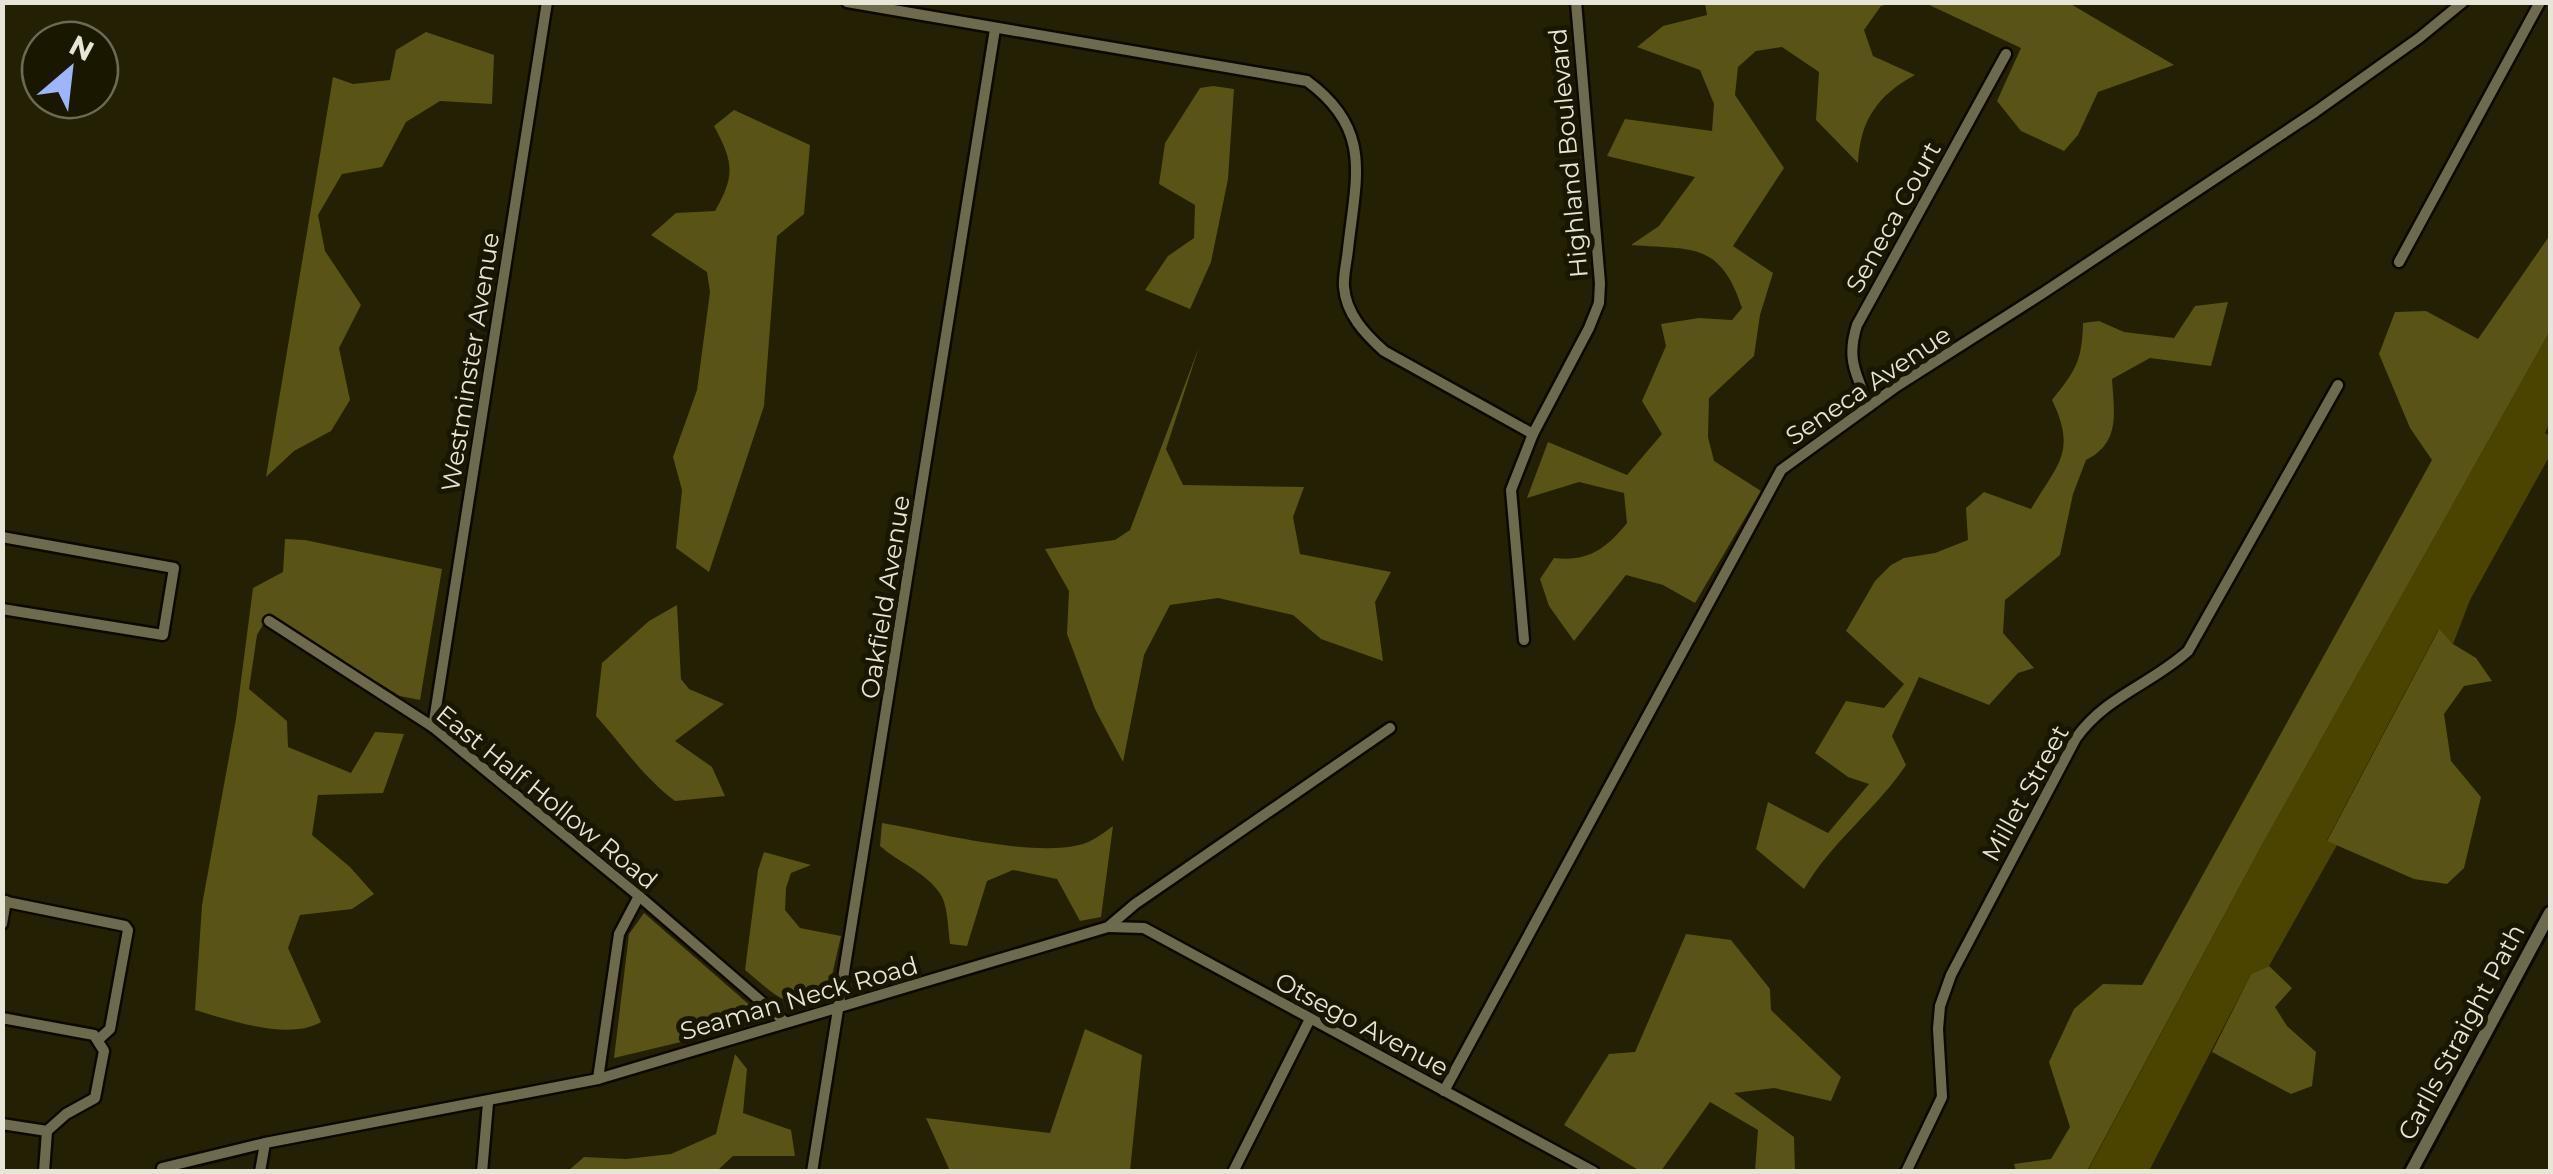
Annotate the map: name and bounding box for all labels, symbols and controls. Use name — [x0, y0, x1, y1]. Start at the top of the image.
north arrow — [20, 20, 120, 120]
street label: Highland Boulevard — [1542, 27, 1594, 279]
text: N — [64, 28, 100, 68]
street label: Seneca Court — [1839, 136, 1947, 298]
street label: Westminster Avenue — [435, 230, 505, 494]
street label: Seneca Avenue — [1780, 319, 1956, 451]
street label: Oakfield Avenue — [854, 493, 916, 701]
street label: East Half Hollow Road — [430, 699, 664, 895]
street label: Millet Street — [1975, 720, 2075, 866]
street label: Carlls Straight Path — [2391, 919, 2531, 1145]
street label: Seaman Neck Road — [677, 950, 921, 1046]
street label: Otsego Avenue — [1270, 966, 1454, 1082]

